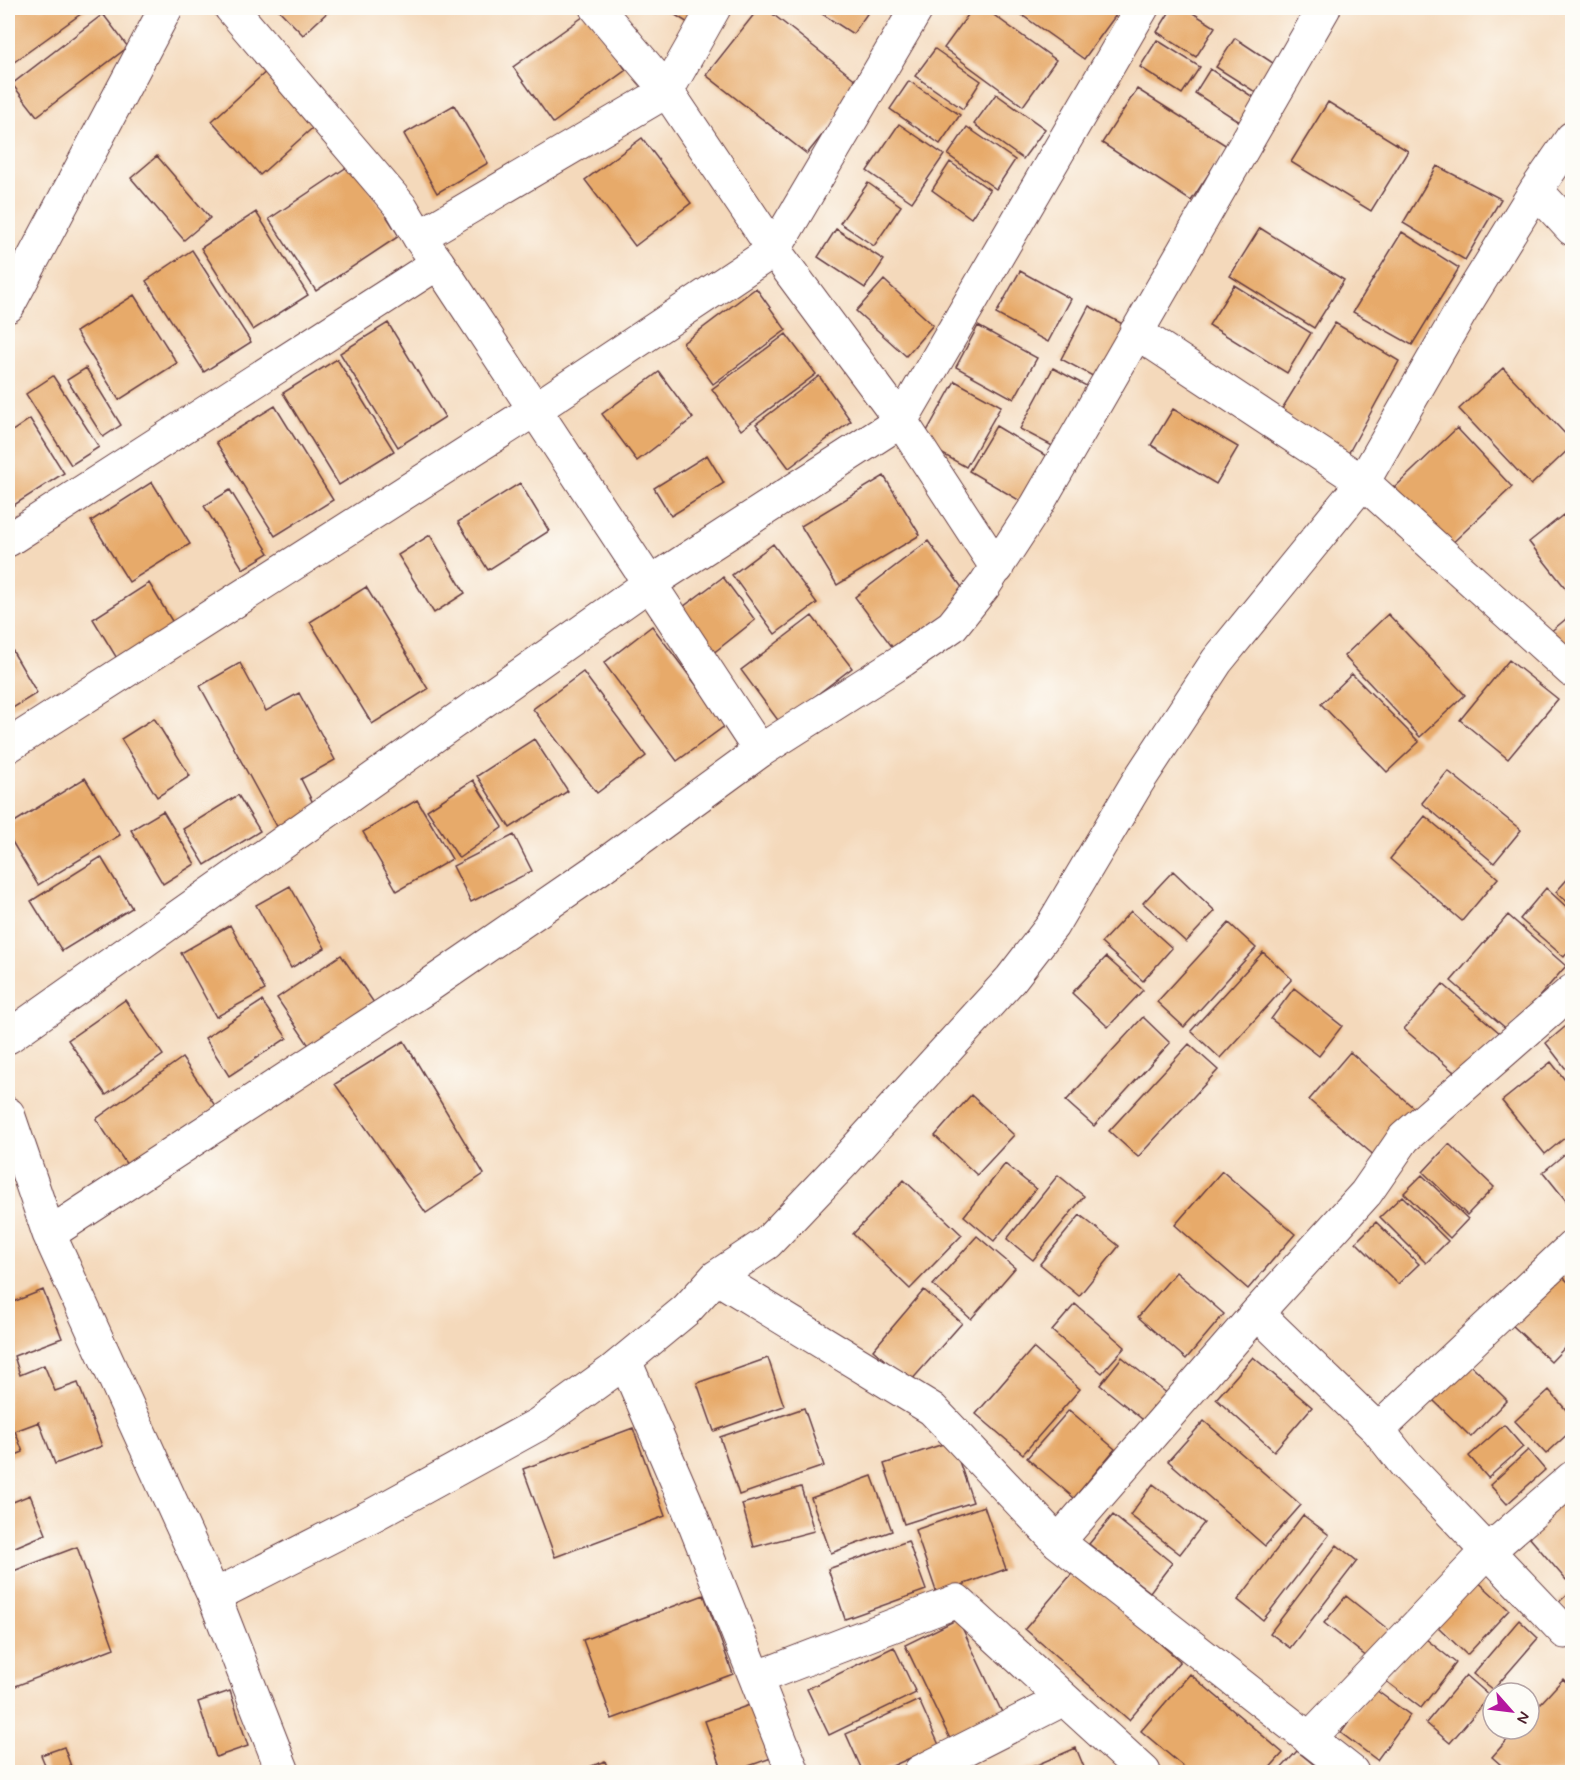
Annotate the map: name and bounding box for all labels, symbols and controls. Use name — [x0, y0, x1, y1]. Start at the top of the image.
north arrow — [1481, 1681, 1541, 1741]
text: N — [1511, 1708, 1535, 1727]

